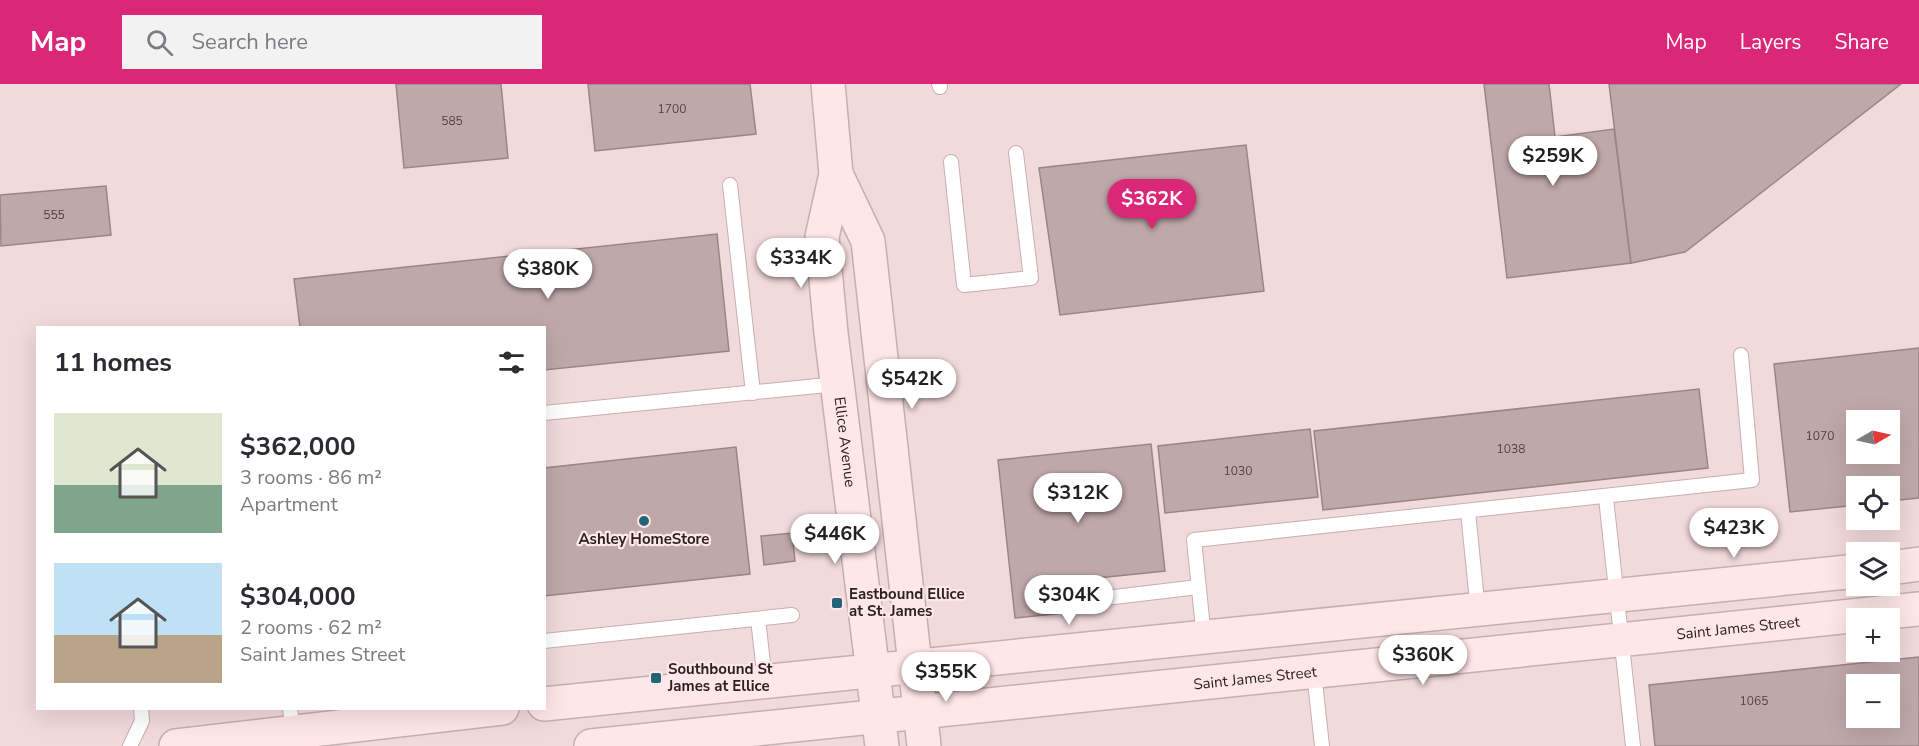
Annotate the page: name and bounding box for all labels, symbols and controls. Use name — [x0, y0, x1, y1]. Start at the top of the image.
search box — [122, 15, 542, 69]
text: Map — [30, 23, 86, 61]
icon: search — [143, 26, 176, 59]
text: Search here — [191, 27, 308, 57]
text: Map — [1665, 28, 1707, 56]
text: Layers — [1740, 28, 1801, 56]
text: Share — [1834, 28, 1889, 56]
house number: 1700 — [658, 101, 686, 117]
house number: 585 — [441, 113, 463, 129]
pin: $259K — [1511, 136, 1595, 187]
text: $259K — [1522, 142, 1584, 169]
pin: $362K — [1110, 179, 1194, 230]
text: $362K — [1121, 185, 1183, 212]
house number: 555 — [43, 207, 65, 223]
pin: $334K — [759, 238, 843, 289]
text: $334K — [770, 244, 832, 271]
pin: $380K — [506, 249, 590, 300]
text: $380K — [517, 255, 579, 282]
text: 11 homes — [54, 345, 172, 380]
icon: filters — [495, 346, 528, 379]
pin: $542K — [870, 359, 954, 410]
text: $542K — [881, 365, 943, 392]
street label: Ellice Avenue — [830, 396, 860, 488]
north arrow — [1846, 410, 1900, 464]
map controls — [1846, 410, 1900, 728]
house number: 1070 — [1806, 428, 1834, 444]
text: $362,000 — [240, 429, 356, 464]
icon: home — [102, 437, 174, 509]
house number: 1038 — [1497, 441, 1525, 457]
house number: 1030 — [1224, 463, 1252, 479]
text: 3 rooms · 86 m² — [240, 464, 382, 491]
pin: $312K — [1036, 473, 1120, 524]
button: locate — [1846, 476, 1900, 530]
text: $312K — [1047, 479, 1109, 506]
text: Apartment — [240, 491, 338, 518]
pin: $423K — [1692, 508, 1776, 559]
marker: Ashley HomeStore — [637, 514, 651, 528]
pin: $446K — [793, 514, 877, 565]
text: $423K — [1703, 514, 1765, 541]
text: $446K — [804, 520, 866, 547]
place label: Ashley HomeStore — [579, 529, 709, 549]
button: layers — [1846, 542, 1900, 596]
pin: $304K — [1027, 575, 1111, 626]
text: $304,000 — [240, 579, 356, 614]
text: $304K — [1038, 581, 1100, 608]
place label: Eastbound Ellice at St. James — [849, 584, 965, 621]
icon: home — [102, 587, 174, 659]
marker: Eastbound Ellice at St. James — [830, 596, 844, 610]
button: + — [1846, 608, 1900, 662]
street label: Saint James Street — [1675, 612, 1801, 644]
text: 2 rooms · 62 m² — [240, 614, 382, 641]
pin: $360K — [1381, 635, 1465, 686]
text: Saint James Street — [240, 641, 405, 668]
text: $360K — [1392, 641, 1454, 668]
pin: $355K — [904, 652, 988, 703]
text: $355K — [915, 658, 977, 685]
place label: Southbound St James at Ellice — [667, 659, 773, 696]
street label: Saint James Street — [1192, 662, 1318, 694]
marker: Southbound St James at Ellice — [649, 671, 663, 685]
button: − — [1846, 674, 1900, 728]
house number: 1065 — [1740, 693, 1768, 709]

